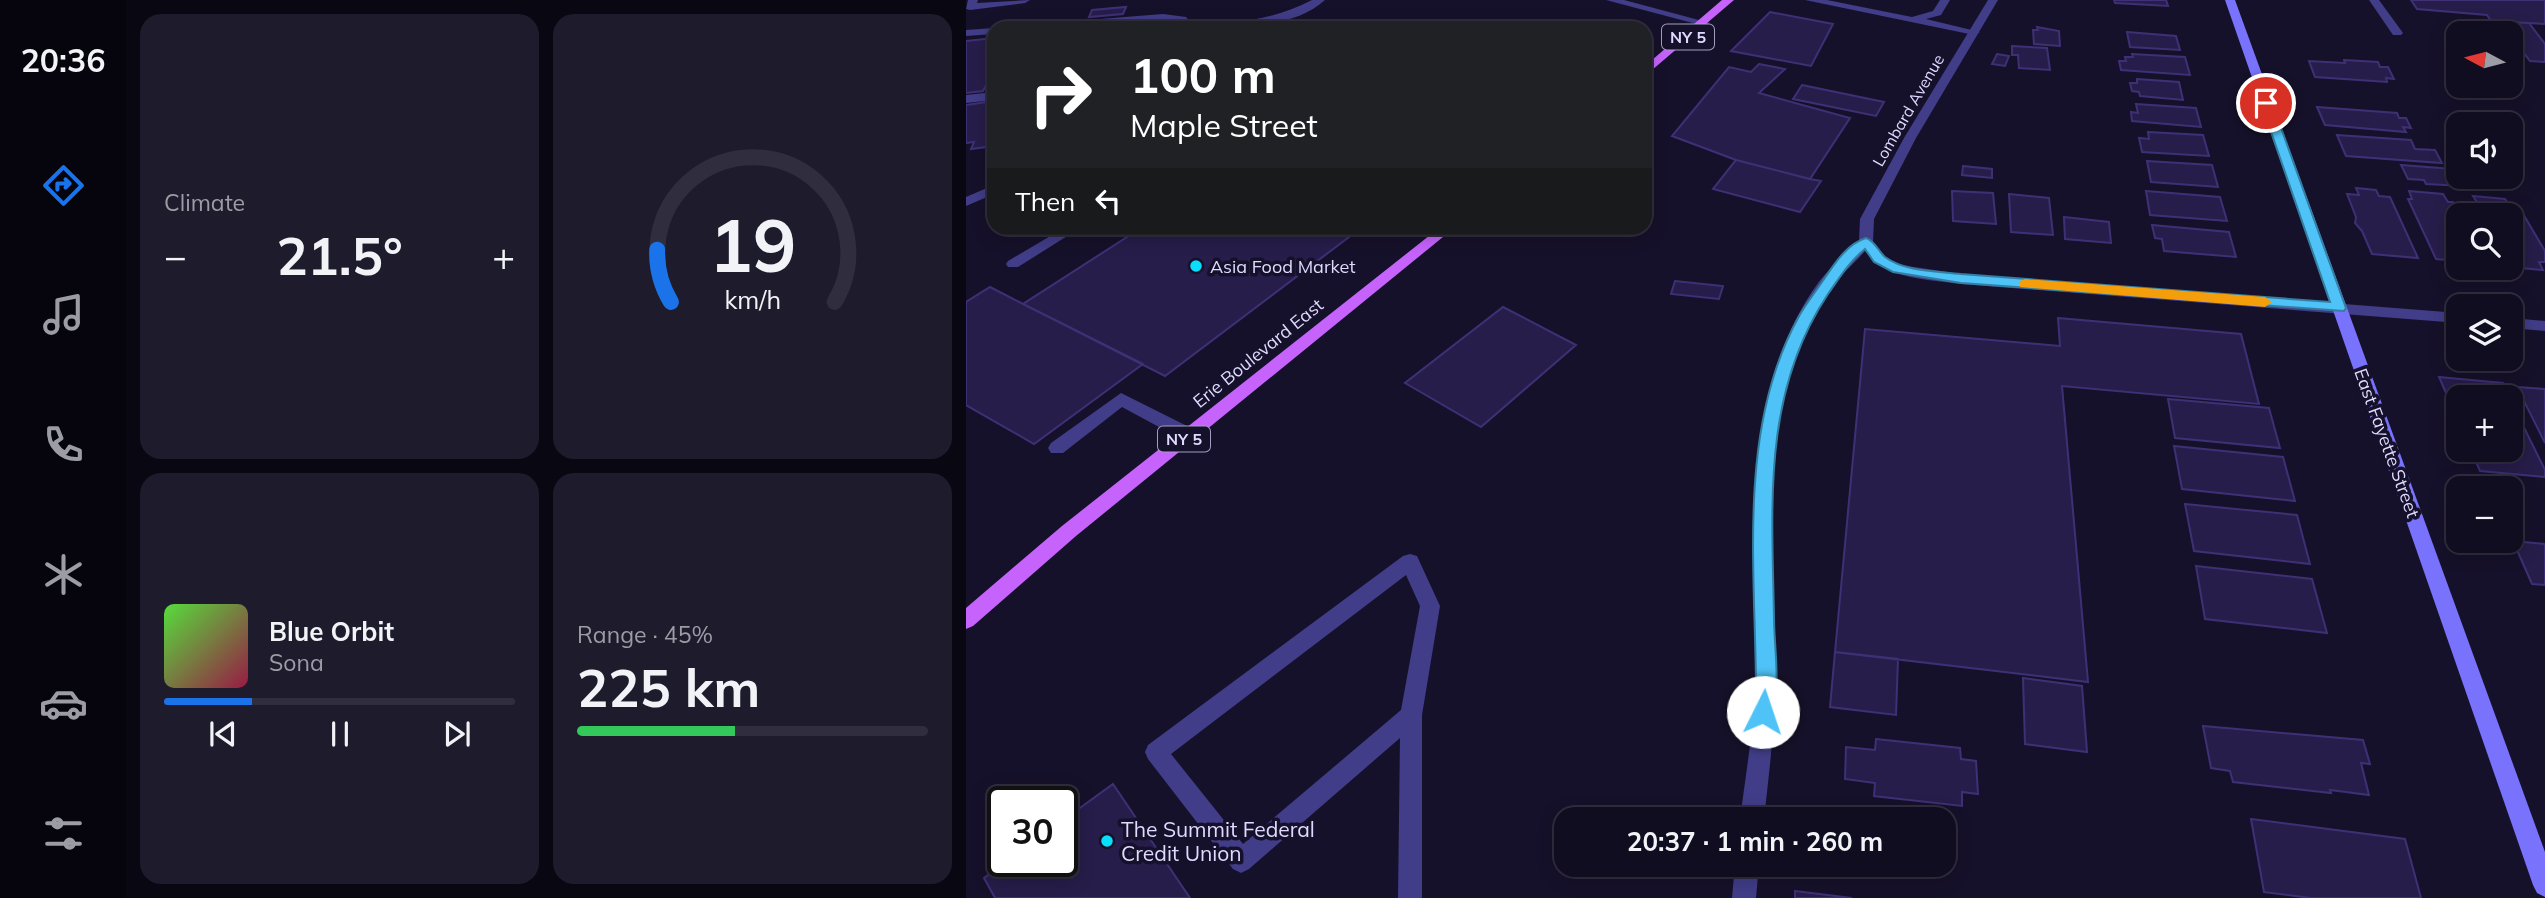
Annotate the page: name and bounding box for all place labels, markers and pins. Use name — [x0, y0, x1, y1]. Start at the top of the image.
pin — [2236, 73, 2296, 133]
place label: Asia Food Market — [1210, 255, 1356, 278]
marker: Asia Food Market — [1188, 258, 1204, 274]
place label: The Summit Federal Credit Union — [1121, 816, 1315, 866]
marker: The Summit Federal Credit Union — [1099, 833, 1115, 849]

